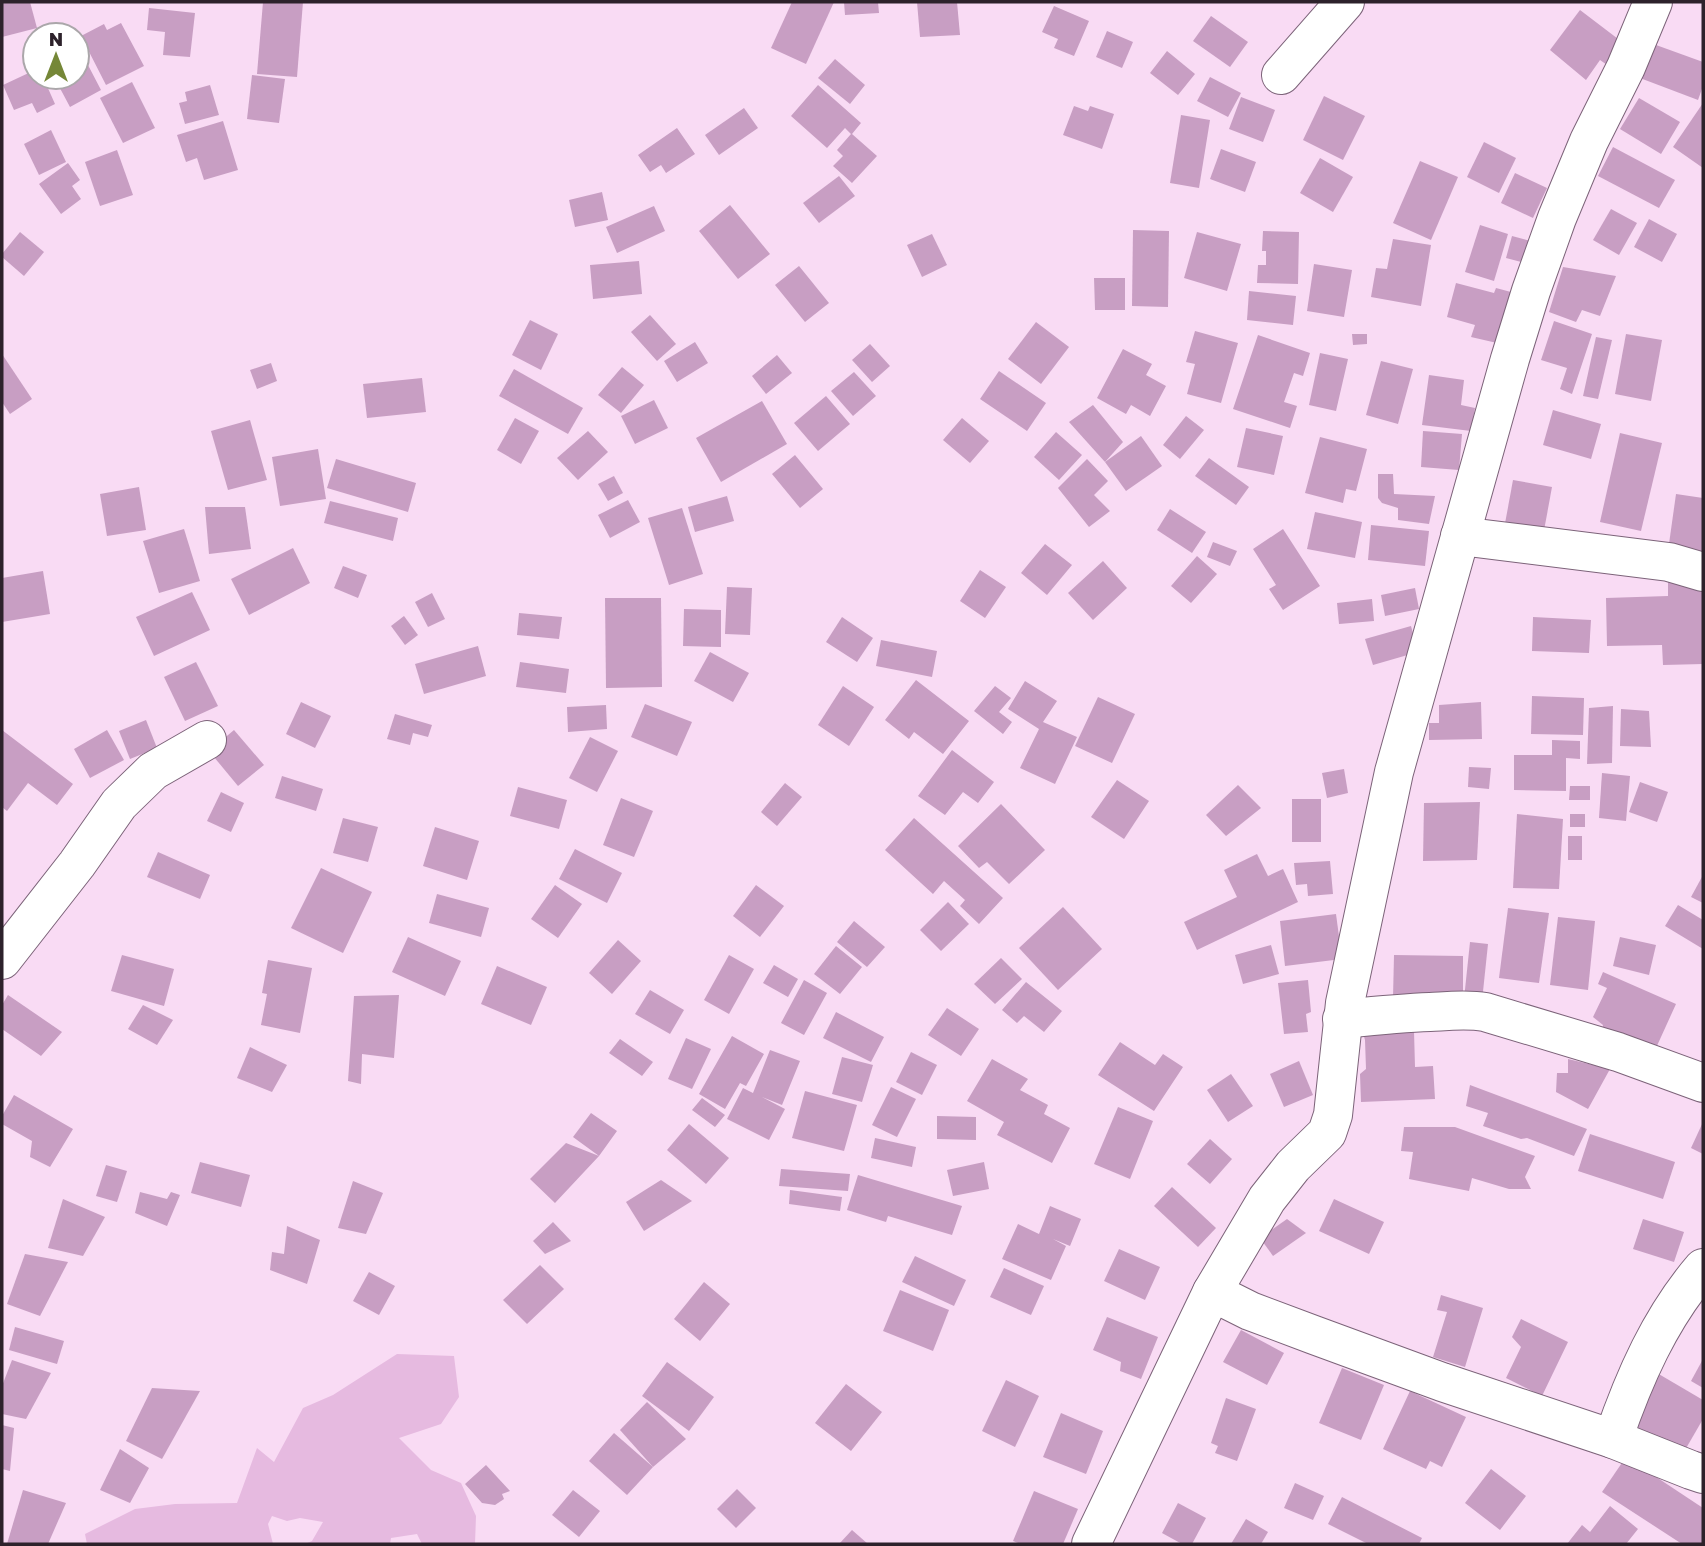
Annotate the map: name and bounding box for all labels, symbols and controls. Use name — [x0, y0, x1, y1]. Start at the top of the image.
north arrow — [21, 21, 91, 91]
text: N — [49, 27, 63, 50]

